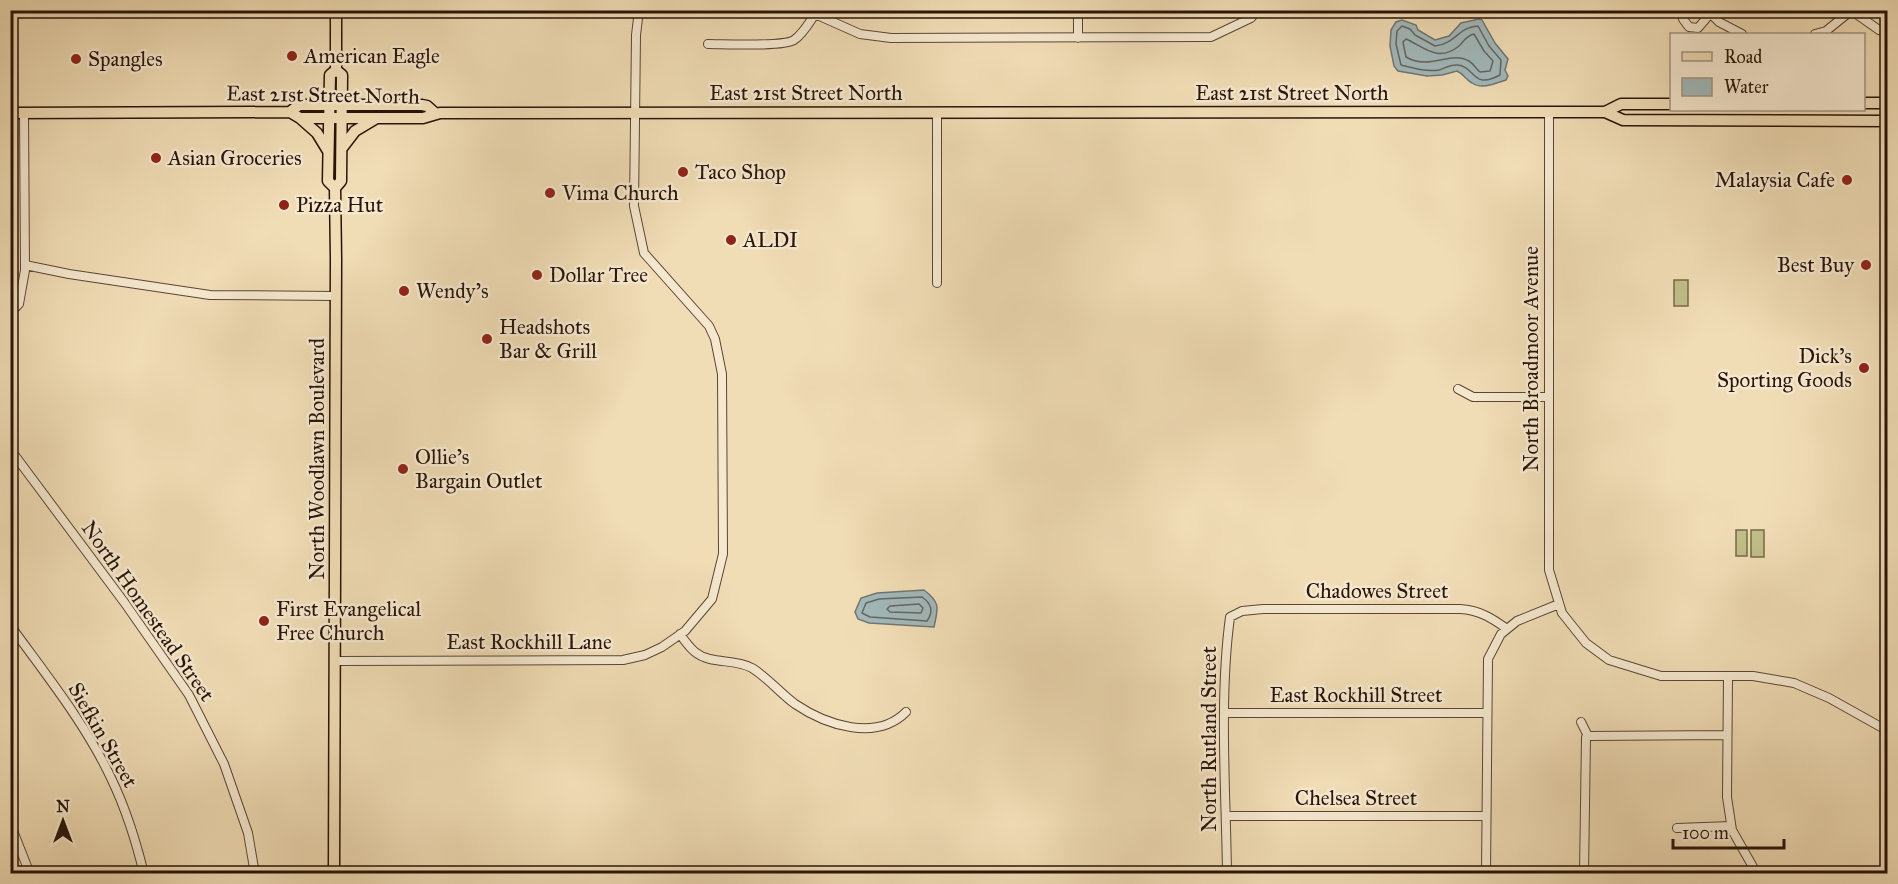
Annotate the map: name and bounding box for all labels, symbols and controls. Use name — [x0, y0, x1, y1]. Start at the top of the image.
legend — [1670, 33, 1865, 111]
place label: American Eagle — [303, 43, 440, 69]
place label: Spangles — [88, 46, 163, 72]
text: Road — [1724, 46, 1762, 68]
marker: American Eagle — [285, 49, 299, 63]
marker: Spangles — [69, 52, 83, 66]
text: Water — [1724, 76, 1769, 98]
street label: East 21st Street North — [226, 80, 420, 110]
street label: East 21st Street North — [709, 80, 903, 106]
street label: East 21st Street North — [1195, 80, 1389, 106]
place label: Asian Groceries — [167, 145, 302, 171]
marker: Asian Groceries — [149, 151, 163, 165]
place label: Taco Shop — [695, 159, 786, 185]
marker: Taco Shop — [676, 165, 690, 179]
place label: Malaysia Cafe — [1715, 167, 1835, 193]
marker: Malaysia Cafe — [1840, 173, 1854, 187]
place label: Vima Church — [561, 180, 679, 206]
marker: Vima Church — [543, 186, 557, 200]
place label: Pizza Hut — [296, 192, 384, 218]
marker: Pizza Hut — [277, 198, 291, 212]
place label: ALDI — [742, 227, 798, 253]
marker: ALDI — [724, 233, 738, 247]
street label: North Broadmoor Avenue — [1518, 246, 1544, 472]
place label: Best Buy — [1777, 252, 1855, 278]
marker: Best Buy — [1859, 258, 1873, 272]
place label: Dollar Tree — [549, 262, 648, 288]
marker: Dollar Tree — [530, 268, 544, 282]
place label: Wendy's — [416, 278, 489, 304]
marker: Wendy's — [397, 284, 411, 298]
place label: Headshots Bar & Grill — [499, 314, 597, 364]
marker: Headshots Bar & Grill — [480, 332, 494, 346]
street label: North Woodlawn Boulevard — [304, 338, 330, 580]
place label: Dick's Sporting Goods — [1717, 343, 1852, 393]
marker: Dick's Sporting Goods — [1857, 361, 1871, 375]
place label: Ollie's Bargain Outlet — [415, 444, 543, 494]
marker: Ollie's Bargain Outlet — [396, 462, 410, 476]
street label: North Homestead Street — [76, 516, 220, 707]
street label: Chadowes Street — [1306, 578, 1449, 604]
place label: First Evangelical Free Church — [276, 596, 421, 646]
marker: First Evangelical Free Church — [257, 614, 271, 628]
street label: East Rockhill Lane — [446, 629, 612, 655]
street label: North Rutland Street — [1196, 645, 1222, 832]
street label: Siefkin Street — [62, 678, 144, 793]
street label: East Rockhill Street — [1270, 682, 1443, 708]
street label: Chelsea Street — [1295, 785, 1418, 811]
north arrow — [33, 791, 93, 851]
text: N — [56, 797, 70, 816]
scale bar — [1673, 812, 1784, 850]
text: 100 m — [1682, 822, 1729, 844]

